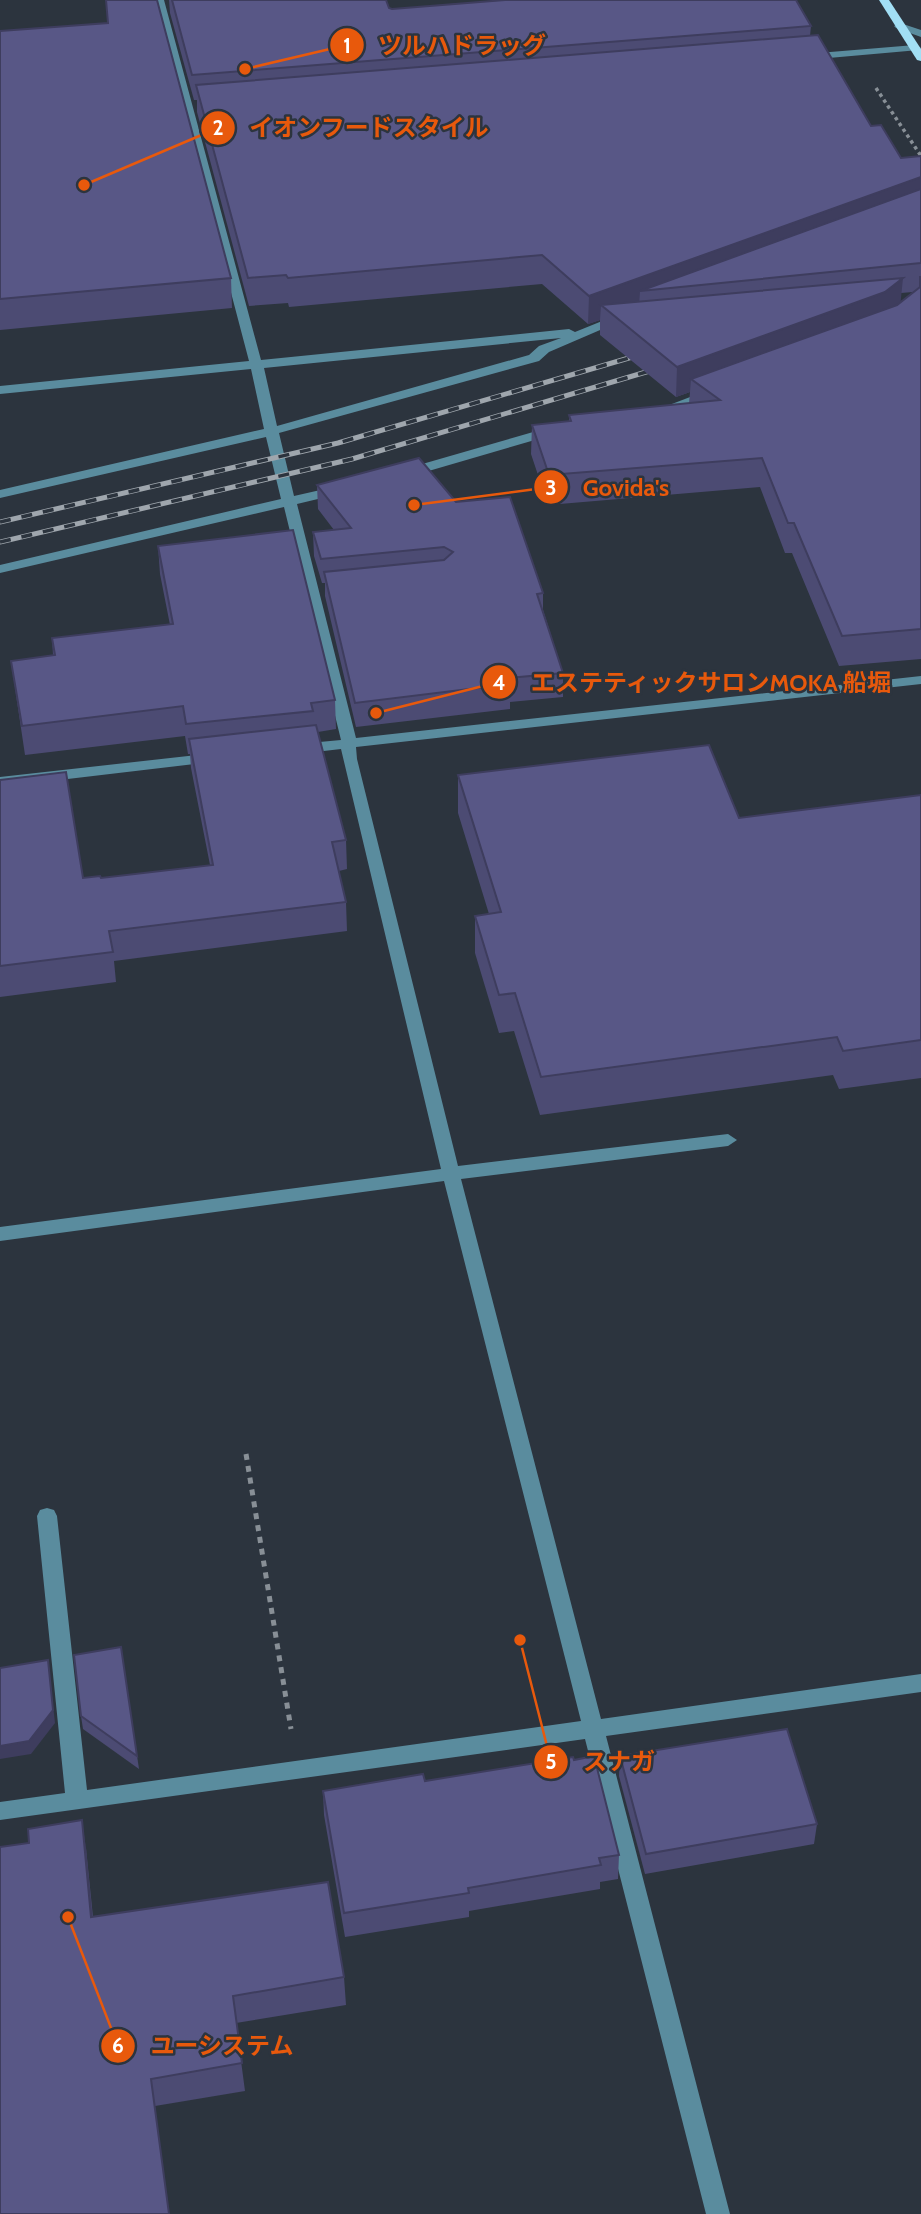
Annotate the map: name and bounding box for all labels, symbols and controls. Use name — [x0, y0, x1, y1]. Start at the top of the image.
callout: ツルハドラッグ — [329, 23, 560, 68]
text: ツルハドラッグ — [378, 31, 546, 60]
text: 1 — [343, 33, 351, 58]
callout: イオンフードスタイル — [200, 105, 503, 150]
text: イオンフードスタイル — [249, 113, 489, 142]
text: 2 — [212, 115, 224, 140]
callout: Govida's — [534, 465, 683, 510]
text: Govida's — [583, 473, 669, 502]
text: 3 — [545, 475, 557, 500]
callout: エステティックサロンMOKA 船堀 — [481, 660, 906, 705]
text: エステティックサロンMOKA 船堀 — [531, 668, 891, 697]
text: 4 — [492, 670, 506, 695]
callout: スナガ — [534, 1740, 669, 1785]
text: スナガ — [583, 1747, 655, 1776]
text: 5 — [545, 1749, 557, 1774]
callout: ユーシステム — [101, 2023, 308, 2068]
text: ユーシステム — [151, 2031, 293, 2060]
text: 6 — [112, 2033, 124, 2058]

